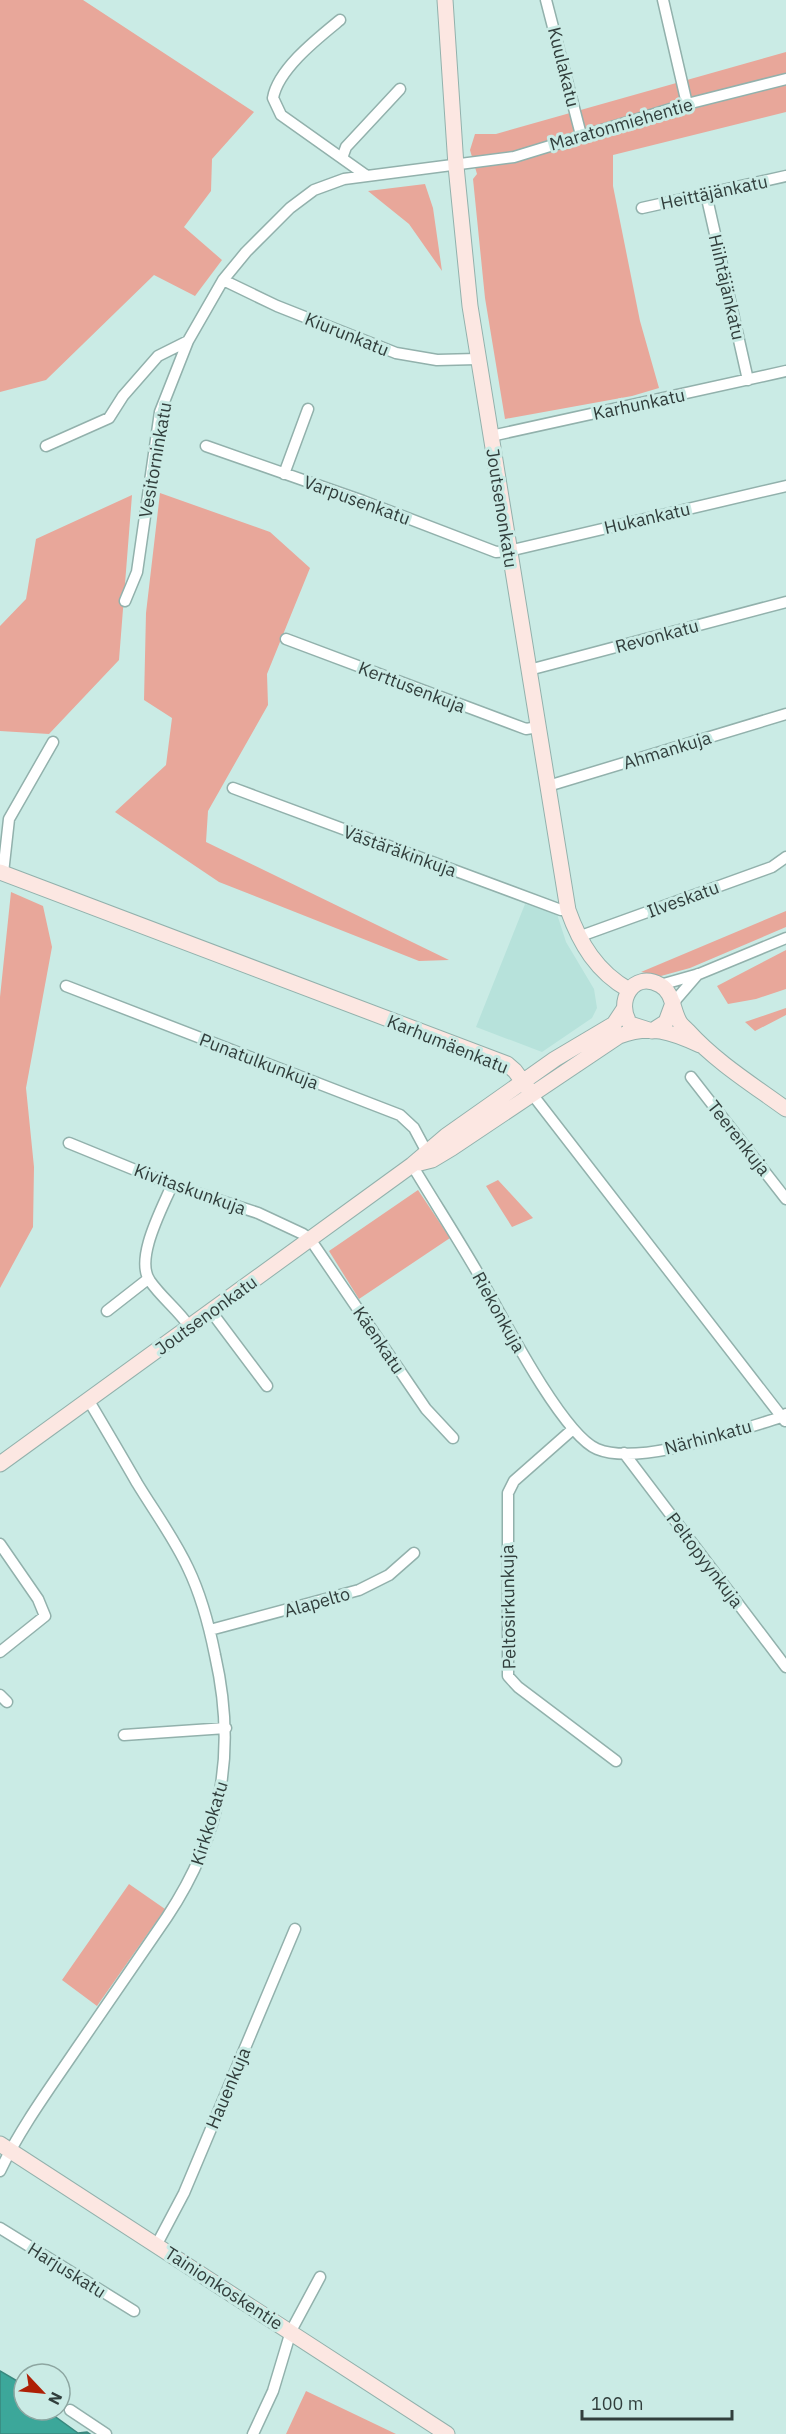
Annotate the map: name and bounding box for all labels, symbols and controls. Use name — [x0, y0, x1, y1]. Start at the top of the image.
street label: Kuulakatu — [543, 25, 585, 109]
street label: Maratonmiehentie — [547, 93, 695, 155]
street label: Heittäjänkatu — [658, 169, 770, 215]
street label: Hiihtäjänkatu — [704, 232, 750, 342]
street label: Kiurunkatu — [302, 307, 392, 361]
street label: Karhunkatu — [591, 383, 687, 425]
street label: Vesitorninkatu — [134, 400, 176, 520]
street label: Joutsenonkatu — [481, 447, 523, 569]
street label: Varpusenkatu — [301, 470, 413, 530]
street label: Hukankatu — [602, 497, 692, 539]
street label: Revonkatu — [613, 614, 701, 658]
street label: Kerttusenkuja — [355, 656, 469, 718]
street label: Ahmankuja — [620, 726, 714, 774]
street label: Västäräkinkuja — [340, 820, 460, 882]
street label: Ilveskatu — [644, 875, 722, 923]
street label: Karhumäenkatu — [384, 1009, 512, 1079]
street label: Punatulkunkuja — [196, 1028, 322, 1094]
street label: Teerenkuja — [702, 1096, 776, 1181]
street label: Kivitaskunkuja — [131, 1158, 249, 1220]
street label: Riekonkuja — [467, 1267, 531, 1357]
street label: Joutsenonkatu — [150, 1270, 262, 1360]
street label: Käenkatu — [348, 1302, 410, 1378]
street label: Närhinkatu — [662, 1414, 754, 1460]
street label: Peltopyynkuja — [662, 1508, 749, 1613]
street label: Peltosirkunkuja — [495, 1544, 521, 1670]
street label: Alapelto — [281, 1582, 353, 1622]
street label: Kirkkokatu — [185, 1778, 233, 1868]
street label: Hauenkuja — [201, 2043, 256, 2132]
street label: Harjuskatu — [24, 2237, 110, 2303]
street label: Tainionkoskentie — [161, 2241, 287, 2335]
north arrow — [12, 2362, 72, 2422]
scale bar — [582, 2383, 732, 2421]
text: N — [44, 2389, 67, 2408]
text: 100 m — [591, 2392, 643, 2415]

